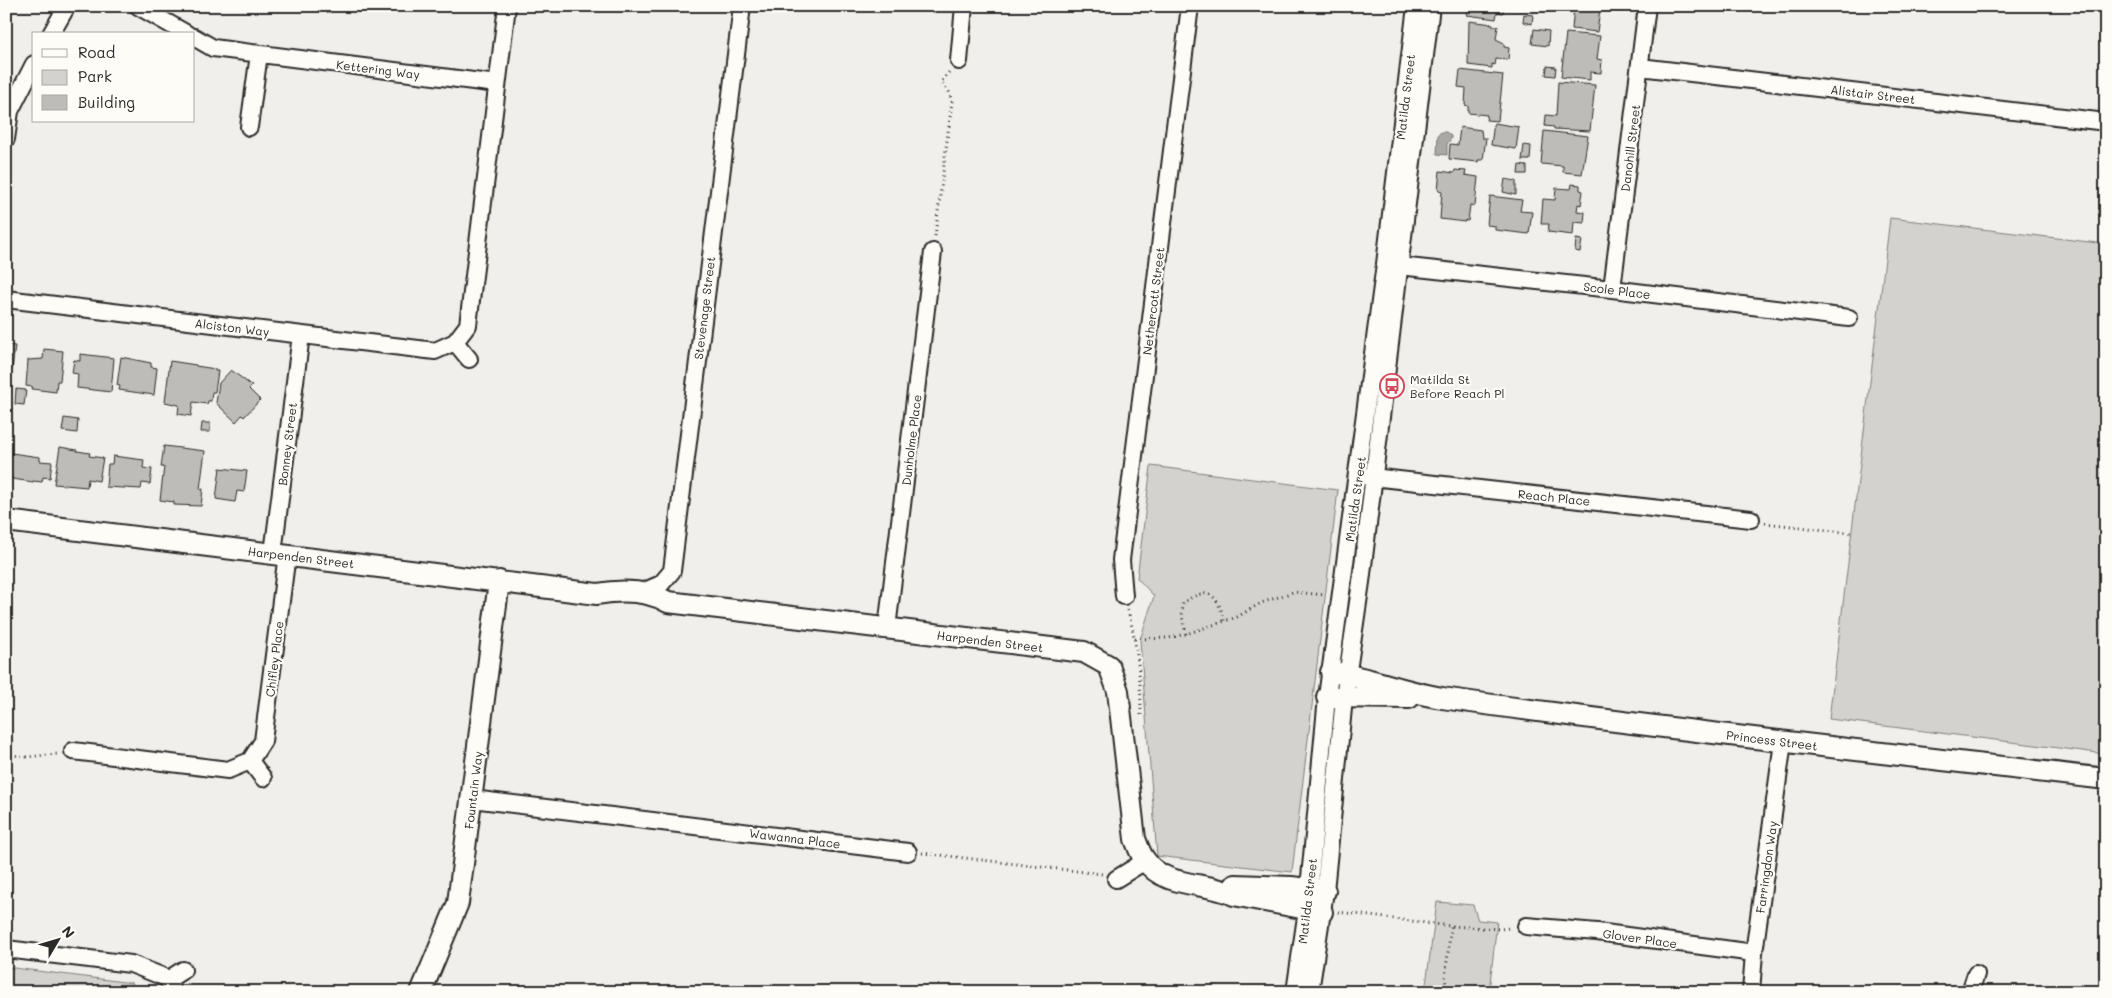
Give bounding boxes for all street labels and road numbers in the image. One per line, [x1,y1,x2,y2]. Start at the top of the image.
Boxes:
street label: Matilda Street [1392,53,1418,141]
street label: Kettering Way [335,56,421,82]
street label: Alistair Street [1830,81,1916,107]
street label: Danohill Street [1617,103,1643,193]
street label: Nethercott Street [1138,246,1168,356]
street label: Stevenage Street [690,256,718,360]
street label: Scole Place [1583,278,1651,302]
street label: Alciston Way [194,314,270,340]
street label: Dunholme Place [897,394,925,486]
street label: Bonney Street [274,402,300,486]
street label: Matilda Street [1341,455,1369,543]
street label: Reach Place [1517,485,1591,509]
street label: Harpenden Street [247,543,355,571]
street label: Chifley Place [261,620,287,698]
street label: Harpenden Street [936,627,1044,655]
street label: Princess Street [1725,726,1819,754]
street label: Fountain Way [460,750,486,830]
street label: Farringdon Way [1752,820,1780,914]
street label: Wawanna Place [749,824,841,852]
street label: Matilda Street [1294,857,1320,945]
street label: Glover Place [1602,925,1678,951]

